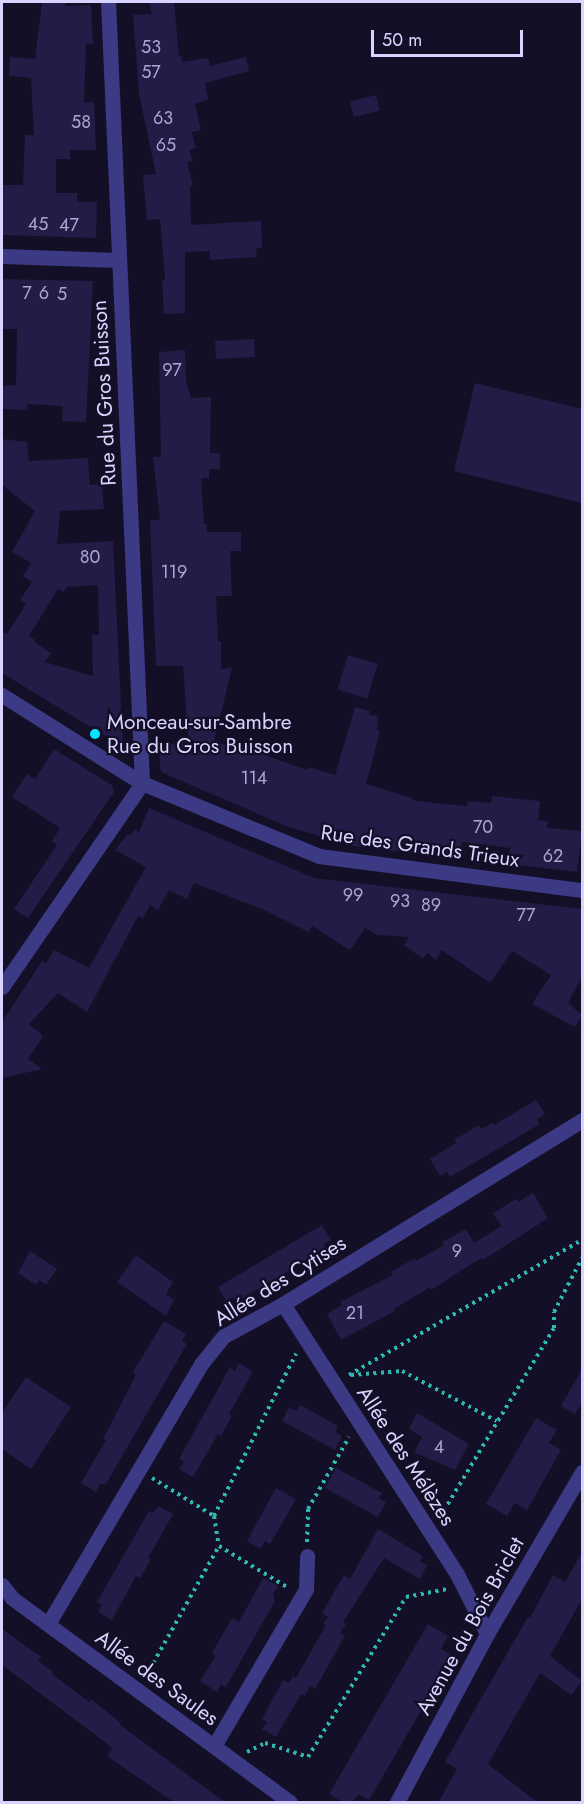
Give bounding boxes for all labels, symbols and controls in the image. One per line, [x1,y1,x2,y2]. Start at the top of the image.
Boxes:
scale bar [374,18,526,56]
text: 50 m [382,27,422,53]
house number: 53 [141,36,161,58]
house number: 57 [141,61,161,83]
house number: 63 [153,107,173,129]
house number: 58 [71,111,91,133]
house number: 65 [156,134,176,156]
house number: 45 [28,213,48,235]
house number: 47 [59,214,79,236]
house number: 7 [22,282,32,304]
house number: 6 [39,282,49,304]
house number: 5 [57,283,67,305]
street label: Rue du Gros Buisson [87,299,121,487]
house number: 97 [162,359,182,381]
house number: 80 [80,546,100,568]
house number: 119 [161,561,187,583]
place label: Monceau-sur-Sambre Rue du Gros Buisson [107,709,293,759]
marker: Monceau-sur-Sambre Rue du Gros Buisson [88,727,102,741]
house number: 114 [241,767,267,789]
house number: 70 [473,816,493,838]
street label: Rue des Grands Trieux [319,820,521,872]
house number: 62 [543,845,563,867]
house number: 99 [343,884,363,906]
house number: 93 [390,890,410,912]
house number: 89 [421,894,441,916]
house number: 77 [517,904,535,926]
street label: Allée des Cytises [209,1230,351,1332]
house number: 9 [452,1240,462,1262]
house number: 21 [346,1302,364,1324]
street label: Allée des Mélèzes [352,1382,460,1530]
house number: 4 [434,1436,444,1458]
street label: Avenue du Bois Briclet [411,1533,529,1719]
street label: Allée des Saules [91,1625,223,1731]

